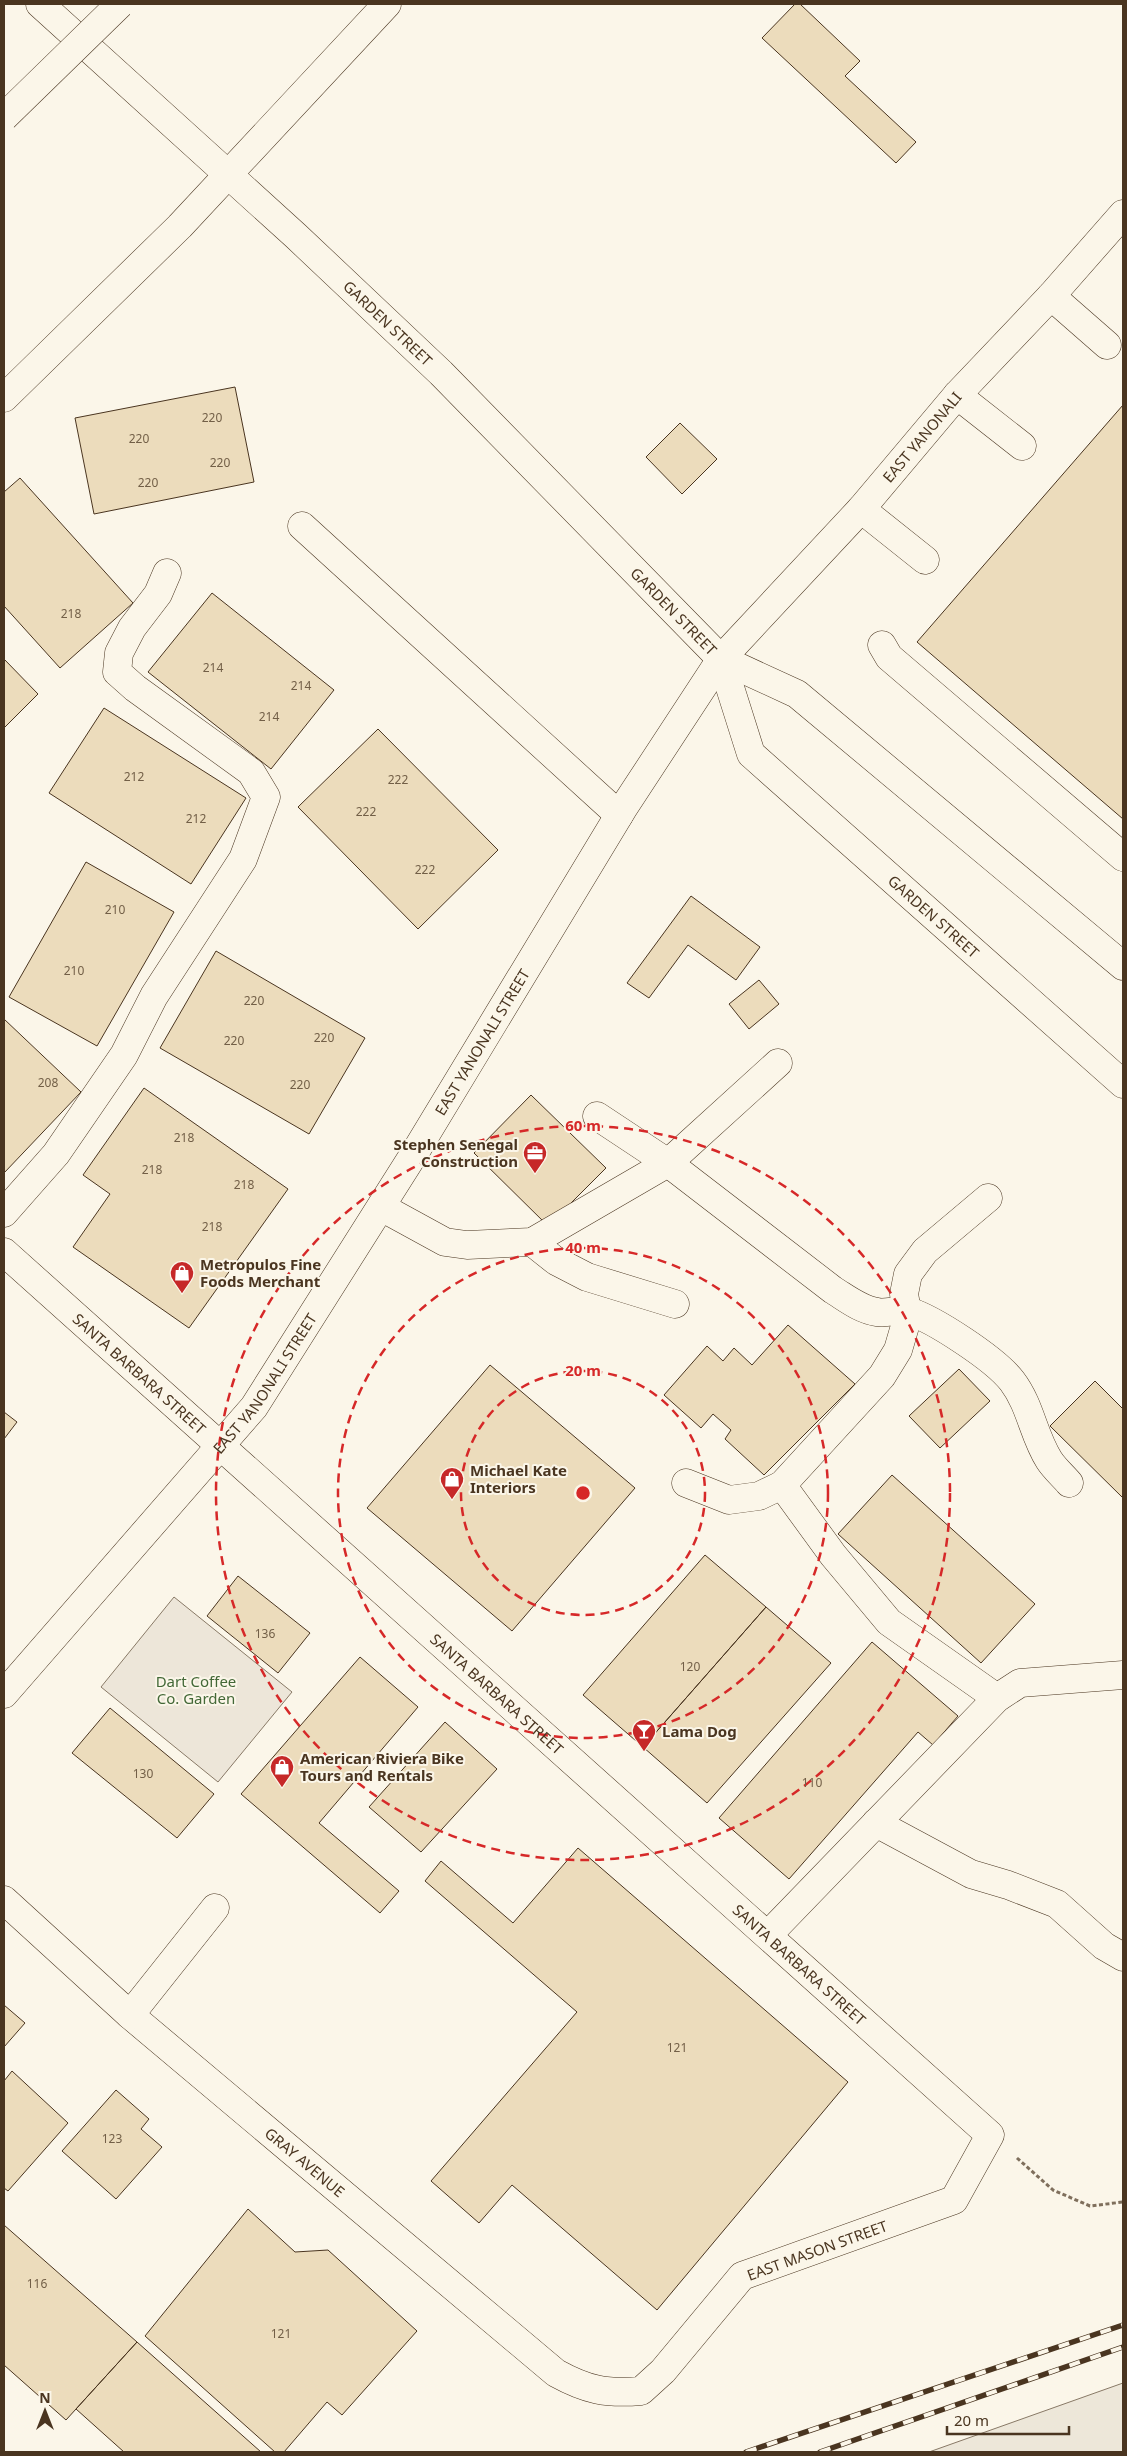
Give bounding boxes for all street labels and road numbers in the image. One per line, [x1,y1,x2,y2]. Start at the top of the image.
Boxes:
street label: GARDEN STREET [339,276,437,370]
street label: EAST YANONALI [878,387,966,486]
street label: GARDEN STREET [626,563,722,660]
street label: GARDEN STREET [884,870,984,962]
street label: EAST YANONALI STREET [430,964,534,1119]
street label: SANTA BARBARA STREET [69,1309,211,1439]
street label: EAST YANONALI STREET [208,1309,321,1458]
street label: SANTA BARBARA STREET [426,1629,568,1759]
street label: SANTA BARBARA STREET [729,1900,871,2030]
street label: GRAY AVENUE [261,2123,349,2201]
street label: EAST MASON STREET [744,2215,890,2285]

